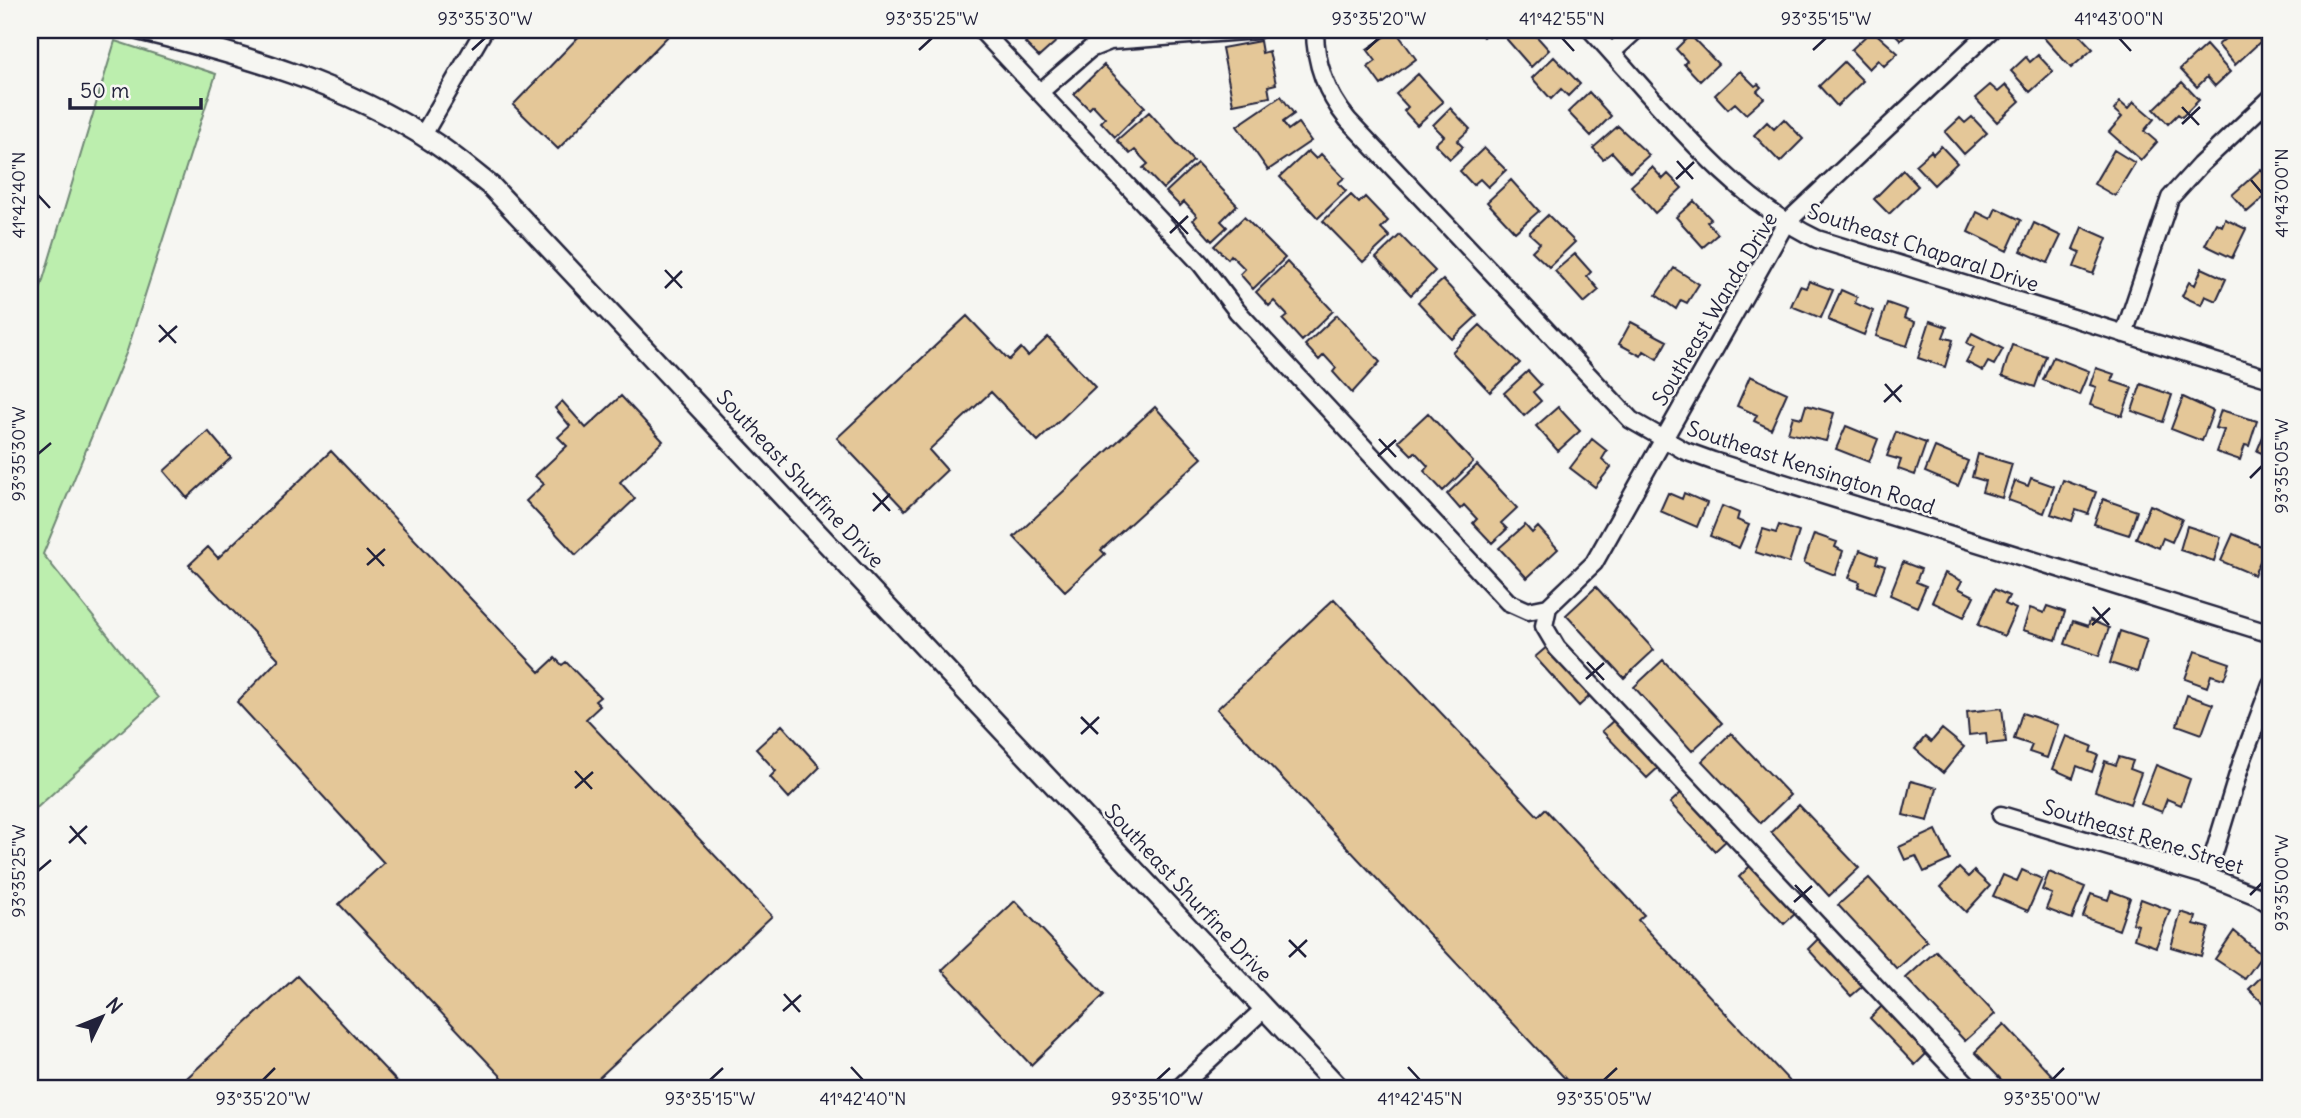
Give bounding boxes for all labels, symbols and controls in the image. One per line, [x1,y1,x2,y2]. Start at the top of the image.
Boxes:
text: 93°35'30"W [437,7,533,30]
text: 93°35'25"W [885,7,979,30]
text: 93°35'20"W [1332,7,1426,30]
text: 41°42'55"N [1519,7,1605,30]
text: 93°35'15"W [1781,7,1871,30]
text: 41°43'00"N [2074,7,2164,30]
scale bar [70,66,201,110]
text: 50 m [80,77,129,104]
text: 41°43'00"N [2270,148,2293,238]
text: 41°42'40"N [7,151,30,239]
street label: Southeast Chaparal Drive [1804,197,2042,298]
street label: Southeast Wanda Drive [1646,207,1783,411]
street label: Southeast Shurfine Drive [711,384,890,573]
text: 93°35'30"W [7,406,30,502]
street label: Southeast Kensington Road [1684,415,1939,520]
text: 93°35'05"W [2270,418,2293,514]
street label: Southeast Rene Street [2039,793,2247,880]
street label: Southeast Shurfine Drive [1099,798,1278,987]
text: 93°35'25"W [7,824,30,918]
text: 93°35'00"W [2270,835,2293,931]
north arrow [66,982,136,1052]
text: N [101,992,128,1018]
text: 93°35'20"W [216,1087,310,1110]
text: 93°35'15"W [665,1087,755,1110]
text: 41°42'40"N [819,1087,907,1110]
text: 93°35'10"W [1111,1087,1203,1110]
text: 41°42'45"N [1377,1087,1463,1110]
text: 93°35'05"W [1556,1087,1652,1110]
text: 93°35'00"W [2004,1087,2100,1110]

